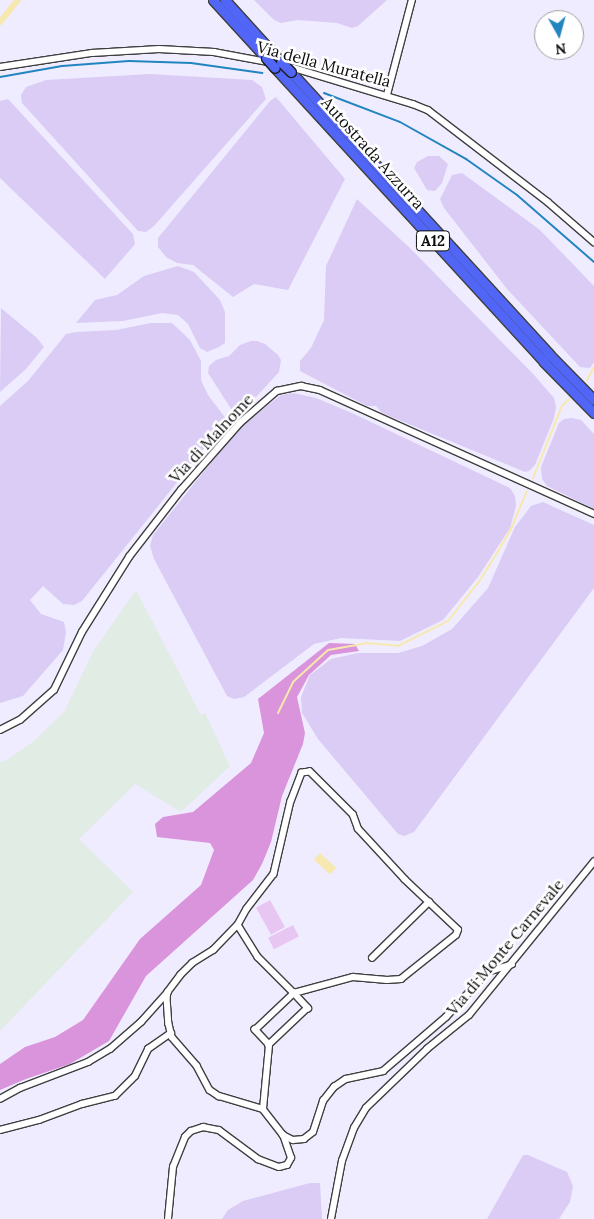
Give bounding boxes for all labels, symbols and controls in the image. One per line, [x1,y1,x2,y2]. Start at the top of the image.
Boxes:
north arrow [534,10,584,60]
street label: Via della Muratella [255,37,393,91]
text: N [554,39,567,58]
street label: Autostrada Azzurra [318,93,428,213]
road number: A12 [416,228,450,254]
street label: Via di Malnome [165,389,257,487]
street label: Via di Monte Carnevale [442,875,568,1019]

